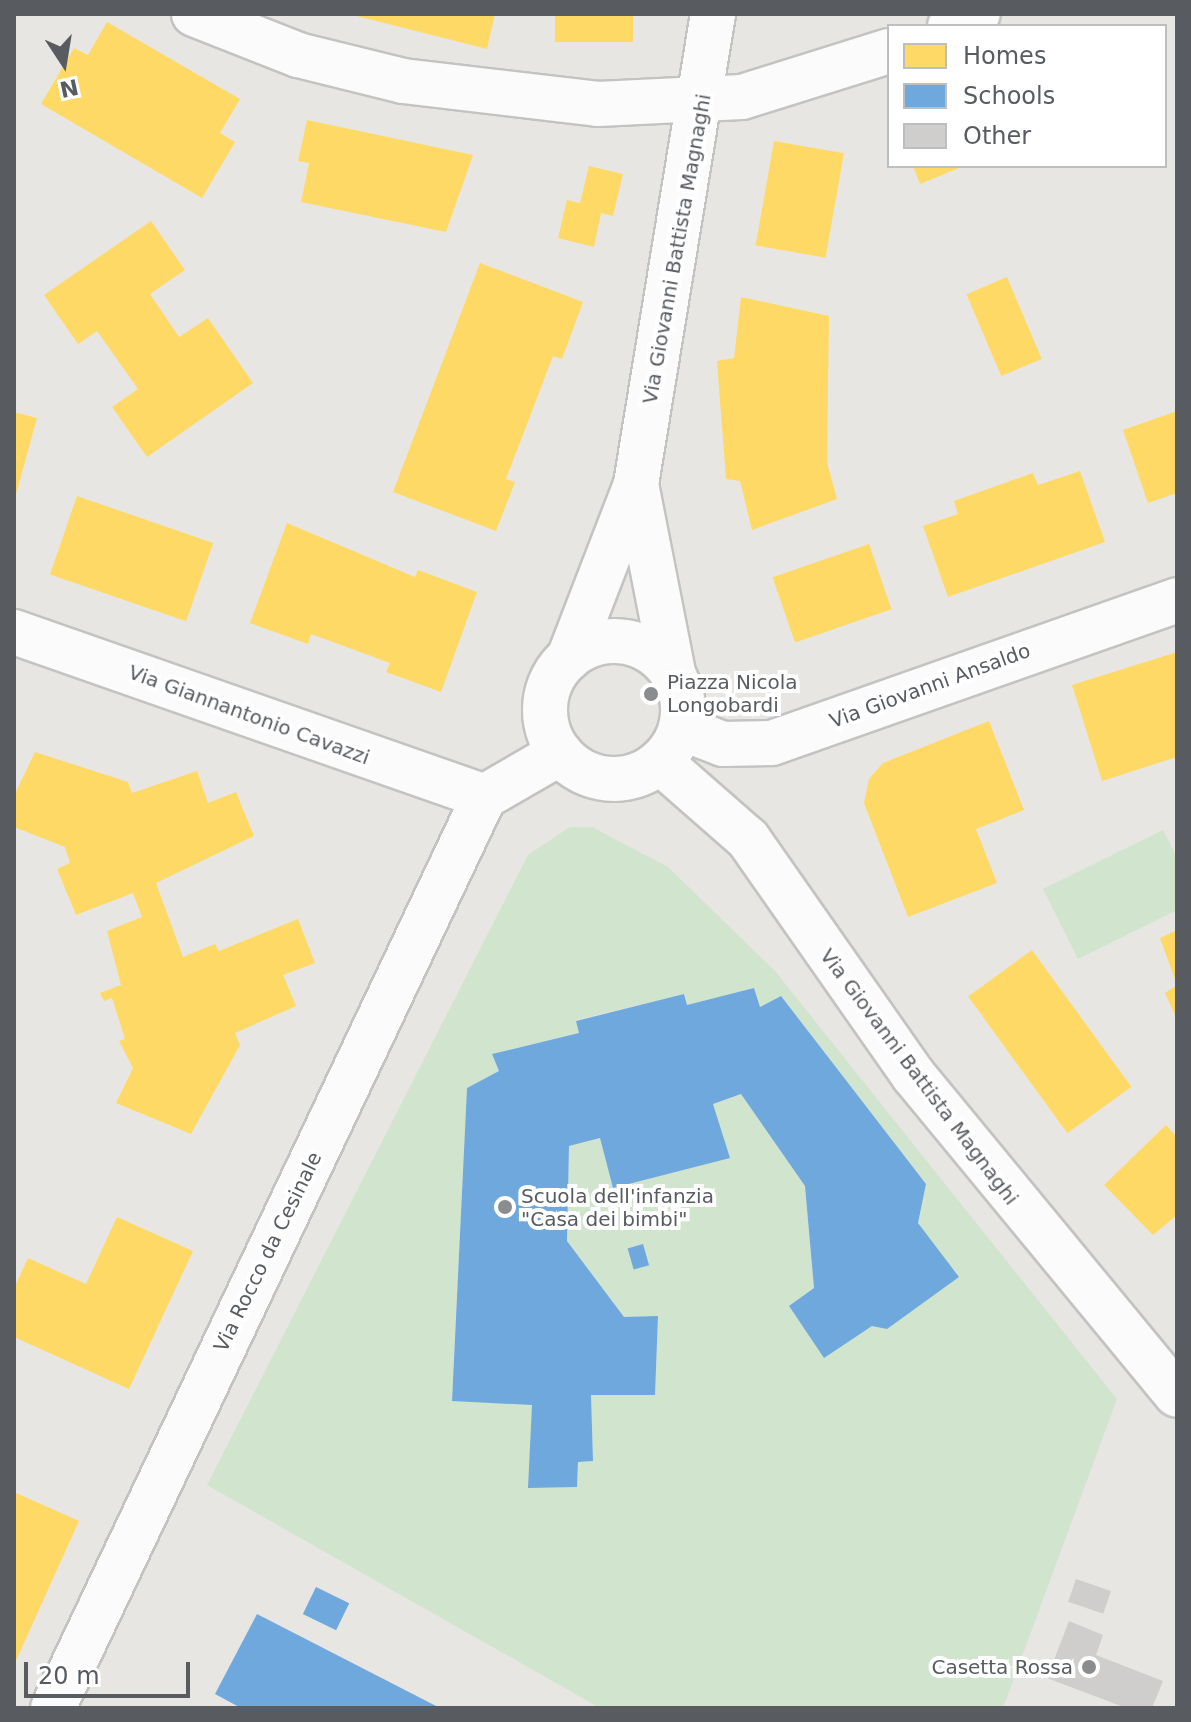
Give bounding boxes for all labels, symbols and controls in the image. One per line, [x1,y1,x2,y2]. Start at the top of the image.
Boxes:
north arrow [24,24,104,104]
legend [887,24,1167,168]
text: Homes [963,42,1046,70]
text: N [57,74,81,102]
text: Schools [963,82,1055,110]
street label: Via Giovanni Battista Magnaghi [638,92,716,406]
text: Other [963,122,1031,150]
street label: Via Giovanni Ansaldo [826,639,1034,733]
street label: Via Giannantonio Cavazzi [125,660,373,770]
place label: Piazza Nicola Longobardi [667,670,798,717]
marker: Piazza Nicola Longobardi [642,685,660,703]
street label: Via Giovanni Battista Magnaghi [815,944,1023,1210]
street label: Via Rocco da Cesinale [209,1148,327,1356]
place label: Scuola dell'infanzia "Casa dei bimbi" [521,1184,714,1231]
marker: Scuola dell'infanzia "Casa dei bimbi" [496,1198,514,1216]
scale bar [28,1646,194,1696]
place label: Casetta Rossa [931,1655,1073,1679]
marker: Casetta Rossa [1080,1658,1098,1676]
text: 20 m [38,1662,100,1690]

